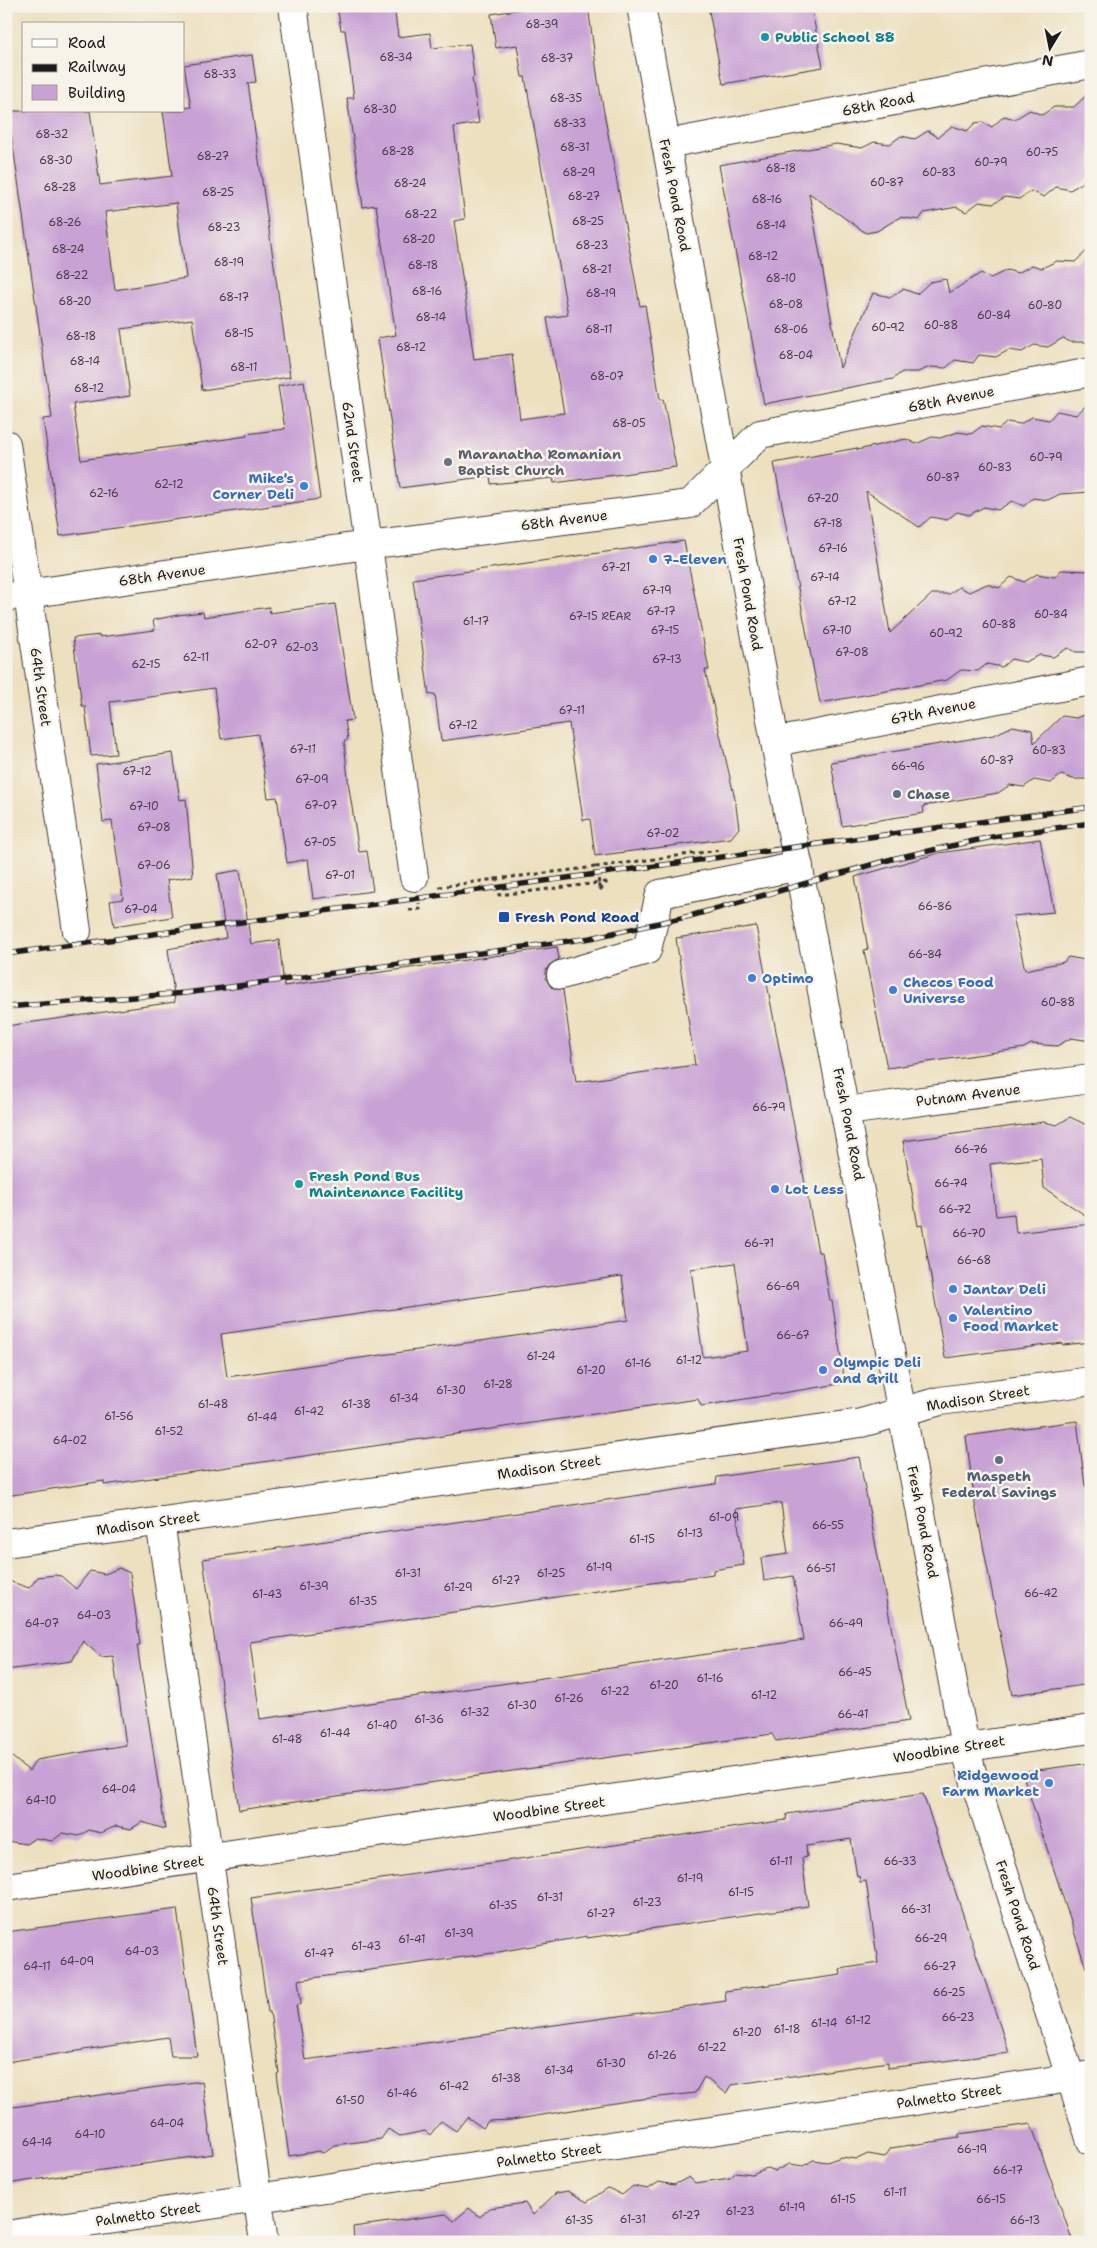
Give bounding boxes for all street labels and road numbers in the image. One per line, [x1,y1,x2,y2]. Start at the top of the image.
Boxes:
street label: 68th Road [840,88,916,120]
street label: Fresh Pond Road [655,137,695,253]
street label: 68th Avenue [906,382,996,416]
street label: 62nd Street [338,400,368,484]
street label: 68th Avenue [519,506,609,534]
street label: Fresh Pond Road [729,536,767,652]
street label: 68th Avenue [117,560,207,590]
street label: 64th Street [27,646,55,728]
street label: 67th Avenue [889,694,977,728]
street label: Fresh Pond Road [829,1066,869,1182]
street label: Putnam Avenue [915,1080,1021,1110]
street label: Madison Street [925,1381,1031,1415]
street label: Madison Street [496,1451,602,1483]
street label: Fresh Pond Road [903,1464,943,1580]
street label: Madison Street [95,1507,201,1539]
street label: Woodbine Street [892,1731,1006,1767]
street label: Woodbine Street [492,1792,606,1826]
street label: Woodbine Street [91,1851,205,1885]
street label: Fresh Pond Road [992,1858,1044,1972]
street label: 64th Street [204,1885,232,1967]
street label: Palmetto Street [895,2080,1003,2112]
street label: Palmetto Street [495,2139,603,2171]
street label: Palmetto Street [94,2198,202,2230]

